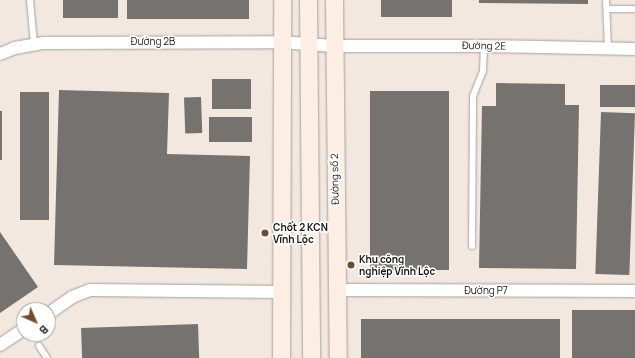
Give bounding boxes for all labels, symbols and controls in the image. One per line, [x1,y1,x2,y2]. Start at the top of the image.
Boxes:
street label: Đường 2B [131,36,175,48]
street label: Đường 2E [462,40,506,52]
street label: Đường số 2 [329,153,341,205]
place label: Chốt 2 KCN Vĩnh Lộc [273,221,328,244]
marker: Chốt 2 KCN Vĩnh Lộc [260,228,270,238]
place label: Khu công nghiệp Vĩnh Lộc [359,253,435,276]
marker: Khu công nghiệp Vĩnh Lộc [346,260,356,270]
street label: Đường P7 [464,285,508,297]
north arrow [16,302,56,342]
text: B [36,322,52,338]

